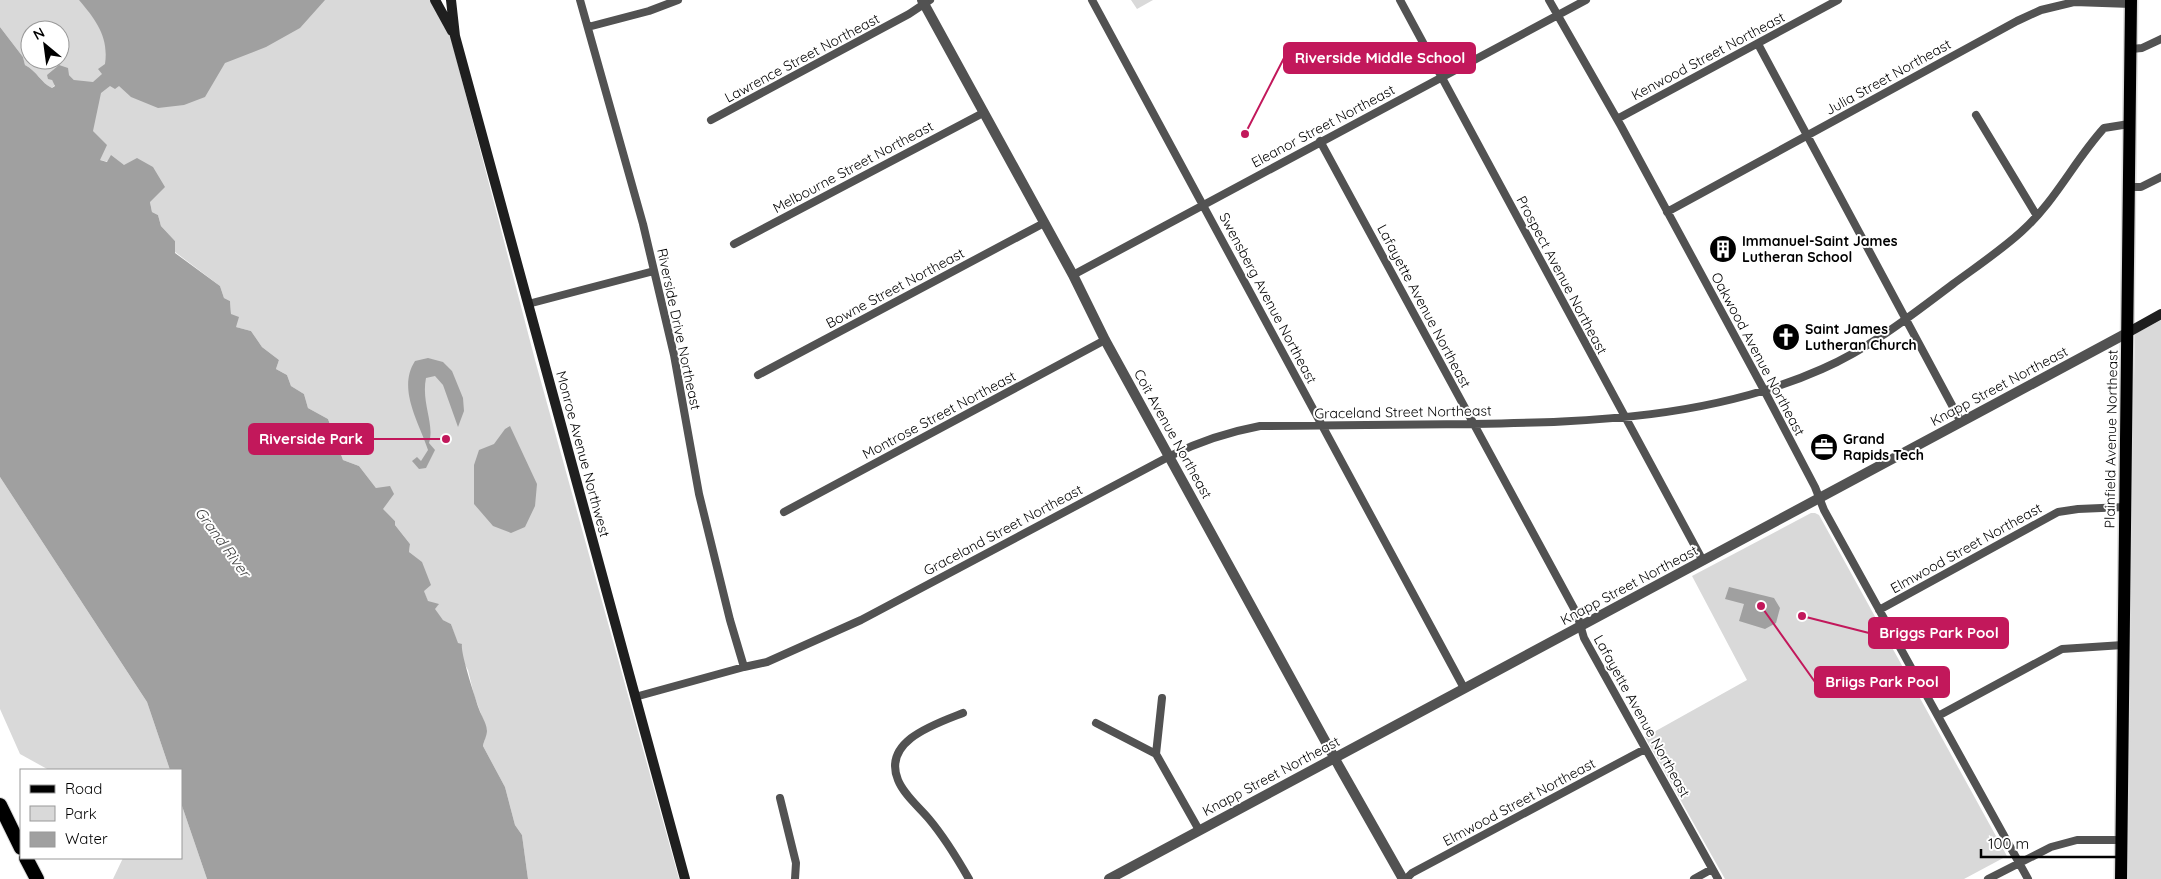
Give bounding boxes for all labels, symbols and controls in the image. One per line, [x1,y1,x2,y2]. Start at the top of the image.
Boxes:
street label: Kenwood Street Northeast [1628,8,1788,104]
street label: Lawrence Street Northeast [721,9,883,107]
north arrow [20,20,70,70]
text: N [30,23,48,44]
street label: Julia Street Northeast [1822,35,1954,119]
callout: Riverside Middle School [1284,43,1475,73]
text: Riverside Middle School [1295,48,1465,67]
street label: Eleanor Street Northeast [1248,80,1398,171]
street label: Melbourne Street Northeast [770,117,937,217]
street label: Prospect Avenue Northeast [1513,193,1612,358]
street label: Swensberg Avenue Northeast [1215,209,1321,387]
street label: Lafayette Avenue Northeast [1373,221,1475,391]
place label: Immanuel-Saint James Lutheran School [1742,232,1898,266]
building icon: Immanuel-Saint James Lutheran School [1708,234,1738,264]
street label: Bowne Street Northeast [823,244,968,332]
street label: Riverside Drive Northeast [653,247,705,412]
street label: Oakwood Avenue Northeast [1707,269,1809,439]
place label: Saint James Lutheran Church [1805,320,1917,354]
church icon: Saint James Lutheran Church [1771,322,1801,352]
street label: Knapp Street Northeast [1927,342,2071,430]
street label: Plainfield Avenue Northeast [2100,349,2122,528]
street label: Coit Avenue Northeast [1130,366,1216,502]
street label: Montrose Street Northeast [859,367,1019,463]
street label: Monroe Avenue Northwest [552,369,614,539]
street label: Graceland Street Northeast [1314,401,1492,423]
callout: Riverside Park [249,424,373,454]
text: Riverside Park [259,429,363,448]
place label: Grand Rapids Tech [1843,430,1924,464]
office icon: Grand Rapids Tech [1809,432,1839,462]
street label: Graceland Street Northeast [921,480,1086,580]
street label: Elmwood Street Northeast [1887,499,2045,597]
water label: Grand River [191,503,256,583]
street label: Knapp Street Northeast [1557,541,1701,629]
callout: Briggs Park Pool [1869,618,2008,648]
text: Briggs Park Pool [1879,623,1999,642]
street label: Lafayette Avenue Northeast [1590,632,1694,800]
callout: Briigs Park Pool [1815,667,1949,697]
text: Briigs Park Pool [1825,672,1939,691]
street label: Knapp Street Northeast [1199,732,1343,820]
street label: Elmwood Street Northeast [1440,754,1599,850]
legend [20,769,182,859]
text: Road [65,779,102,798]
text: Park [65,804,97,823]
scale bar [1981,826,2118,858]
text: Water [65,829,108,848]
text: 100 m [1988,834,2029,853]

